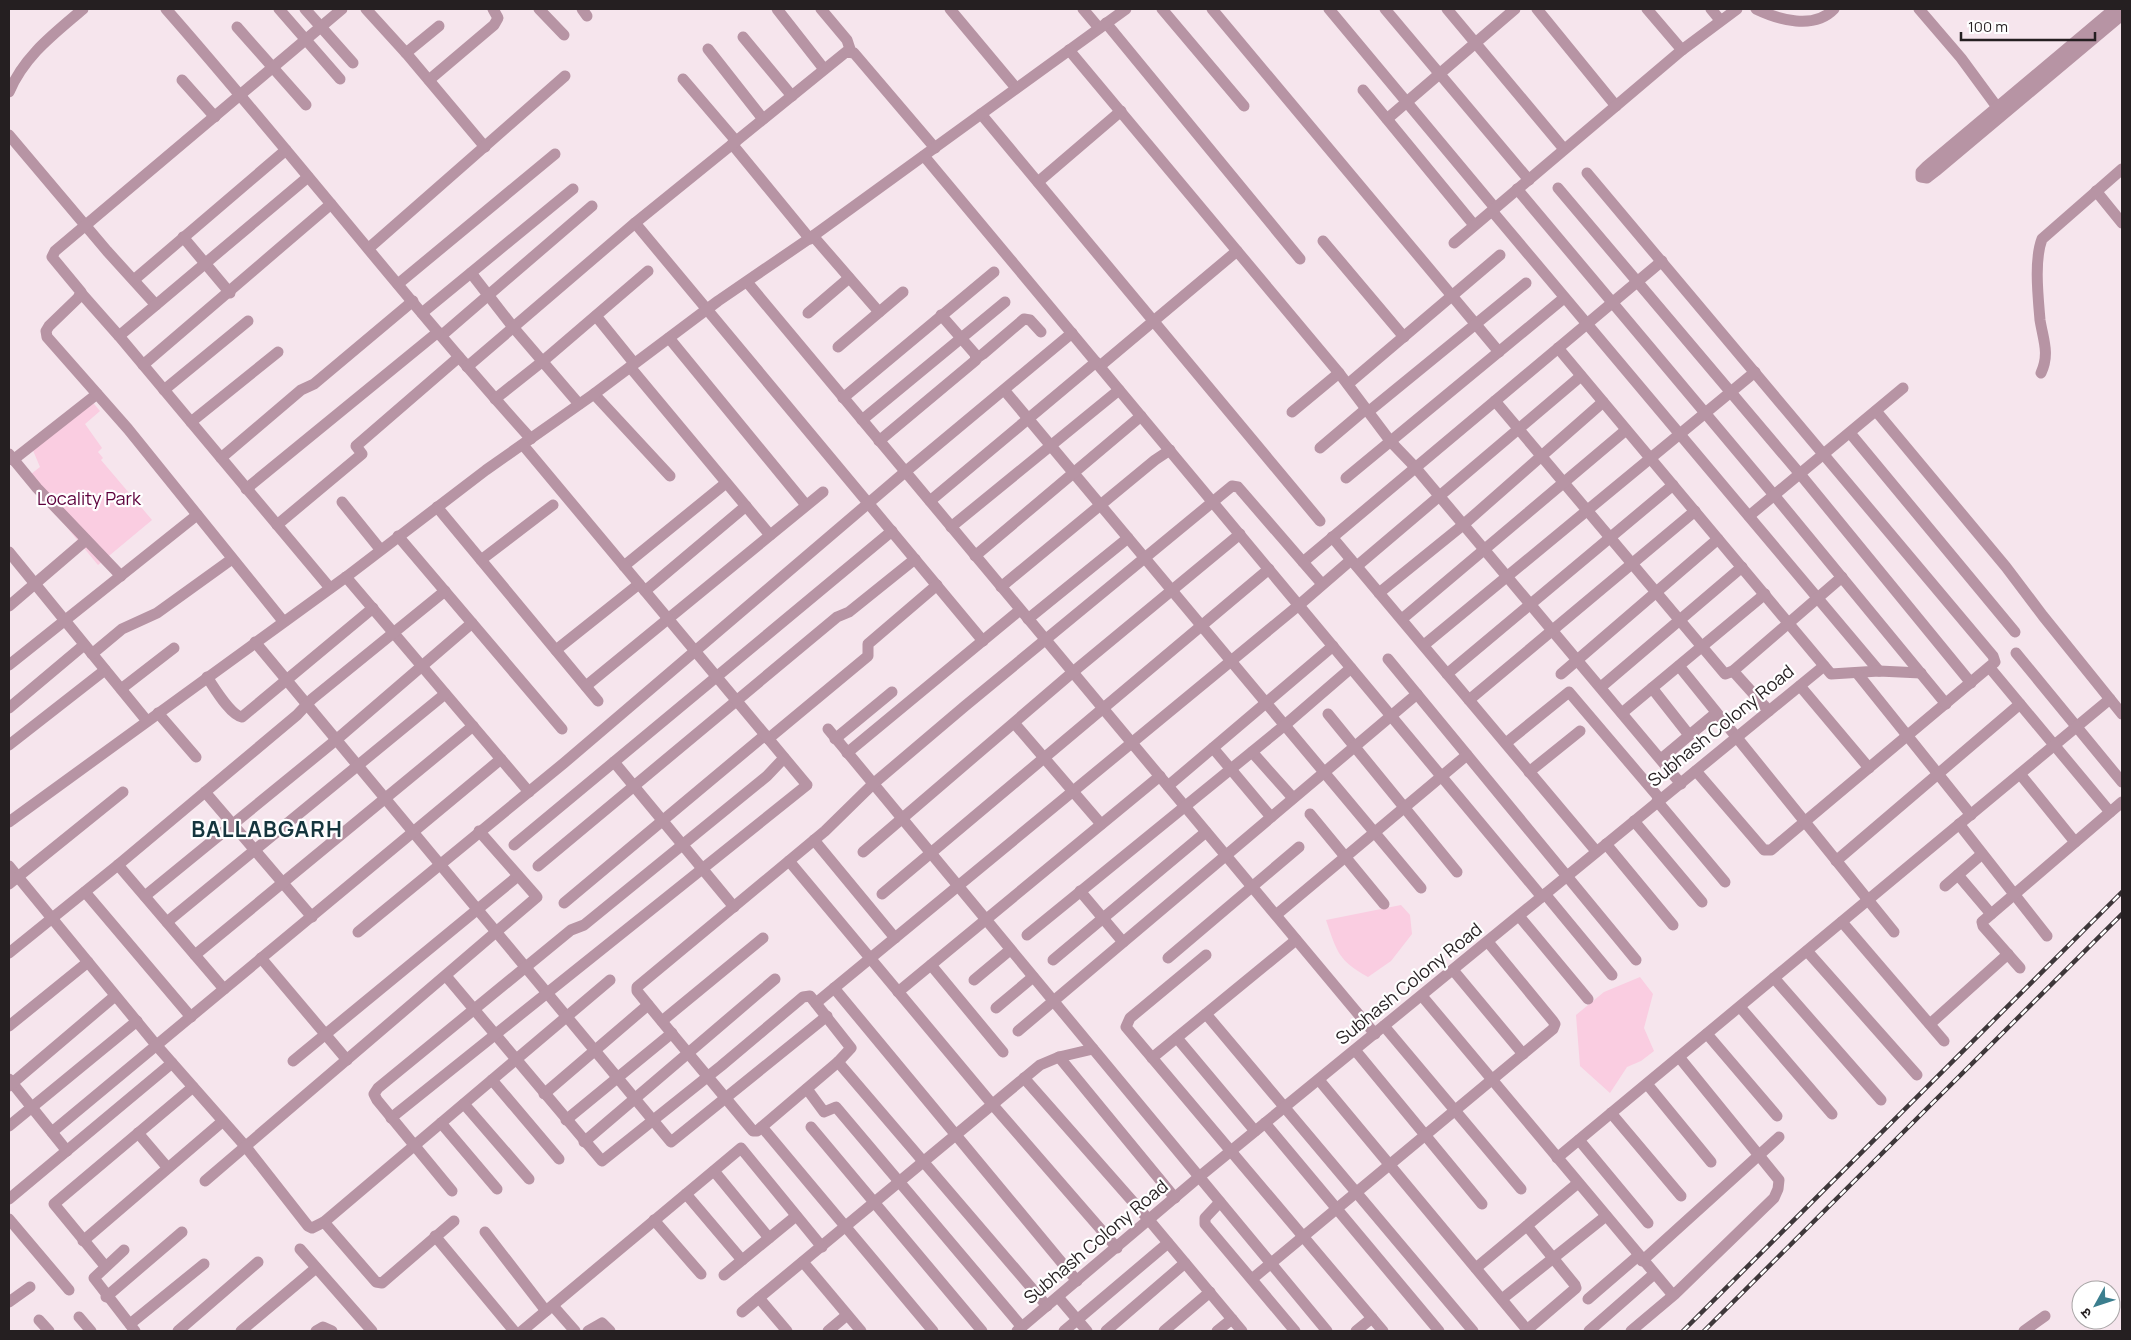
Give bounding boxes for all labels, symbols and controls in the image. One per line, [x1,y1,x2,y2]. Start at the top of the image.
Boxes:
scale bar [1961,10,2095,42]
text: 100 m [1968,16,2008,37]
park label: Locality Park [37,486,142,510]
street label: Subhash Colony Road [1642,659,1798,792]
district label: BALLABGARH [191,814,343,844]
street label: Subhash Colony Road [1330,917,1486,1050]
street label: Subhash Colony Road [1018,1174,1173,1309]
north arrow [2071,1280,2121,1330]
text: उ [2075,1304,2096,1323]

